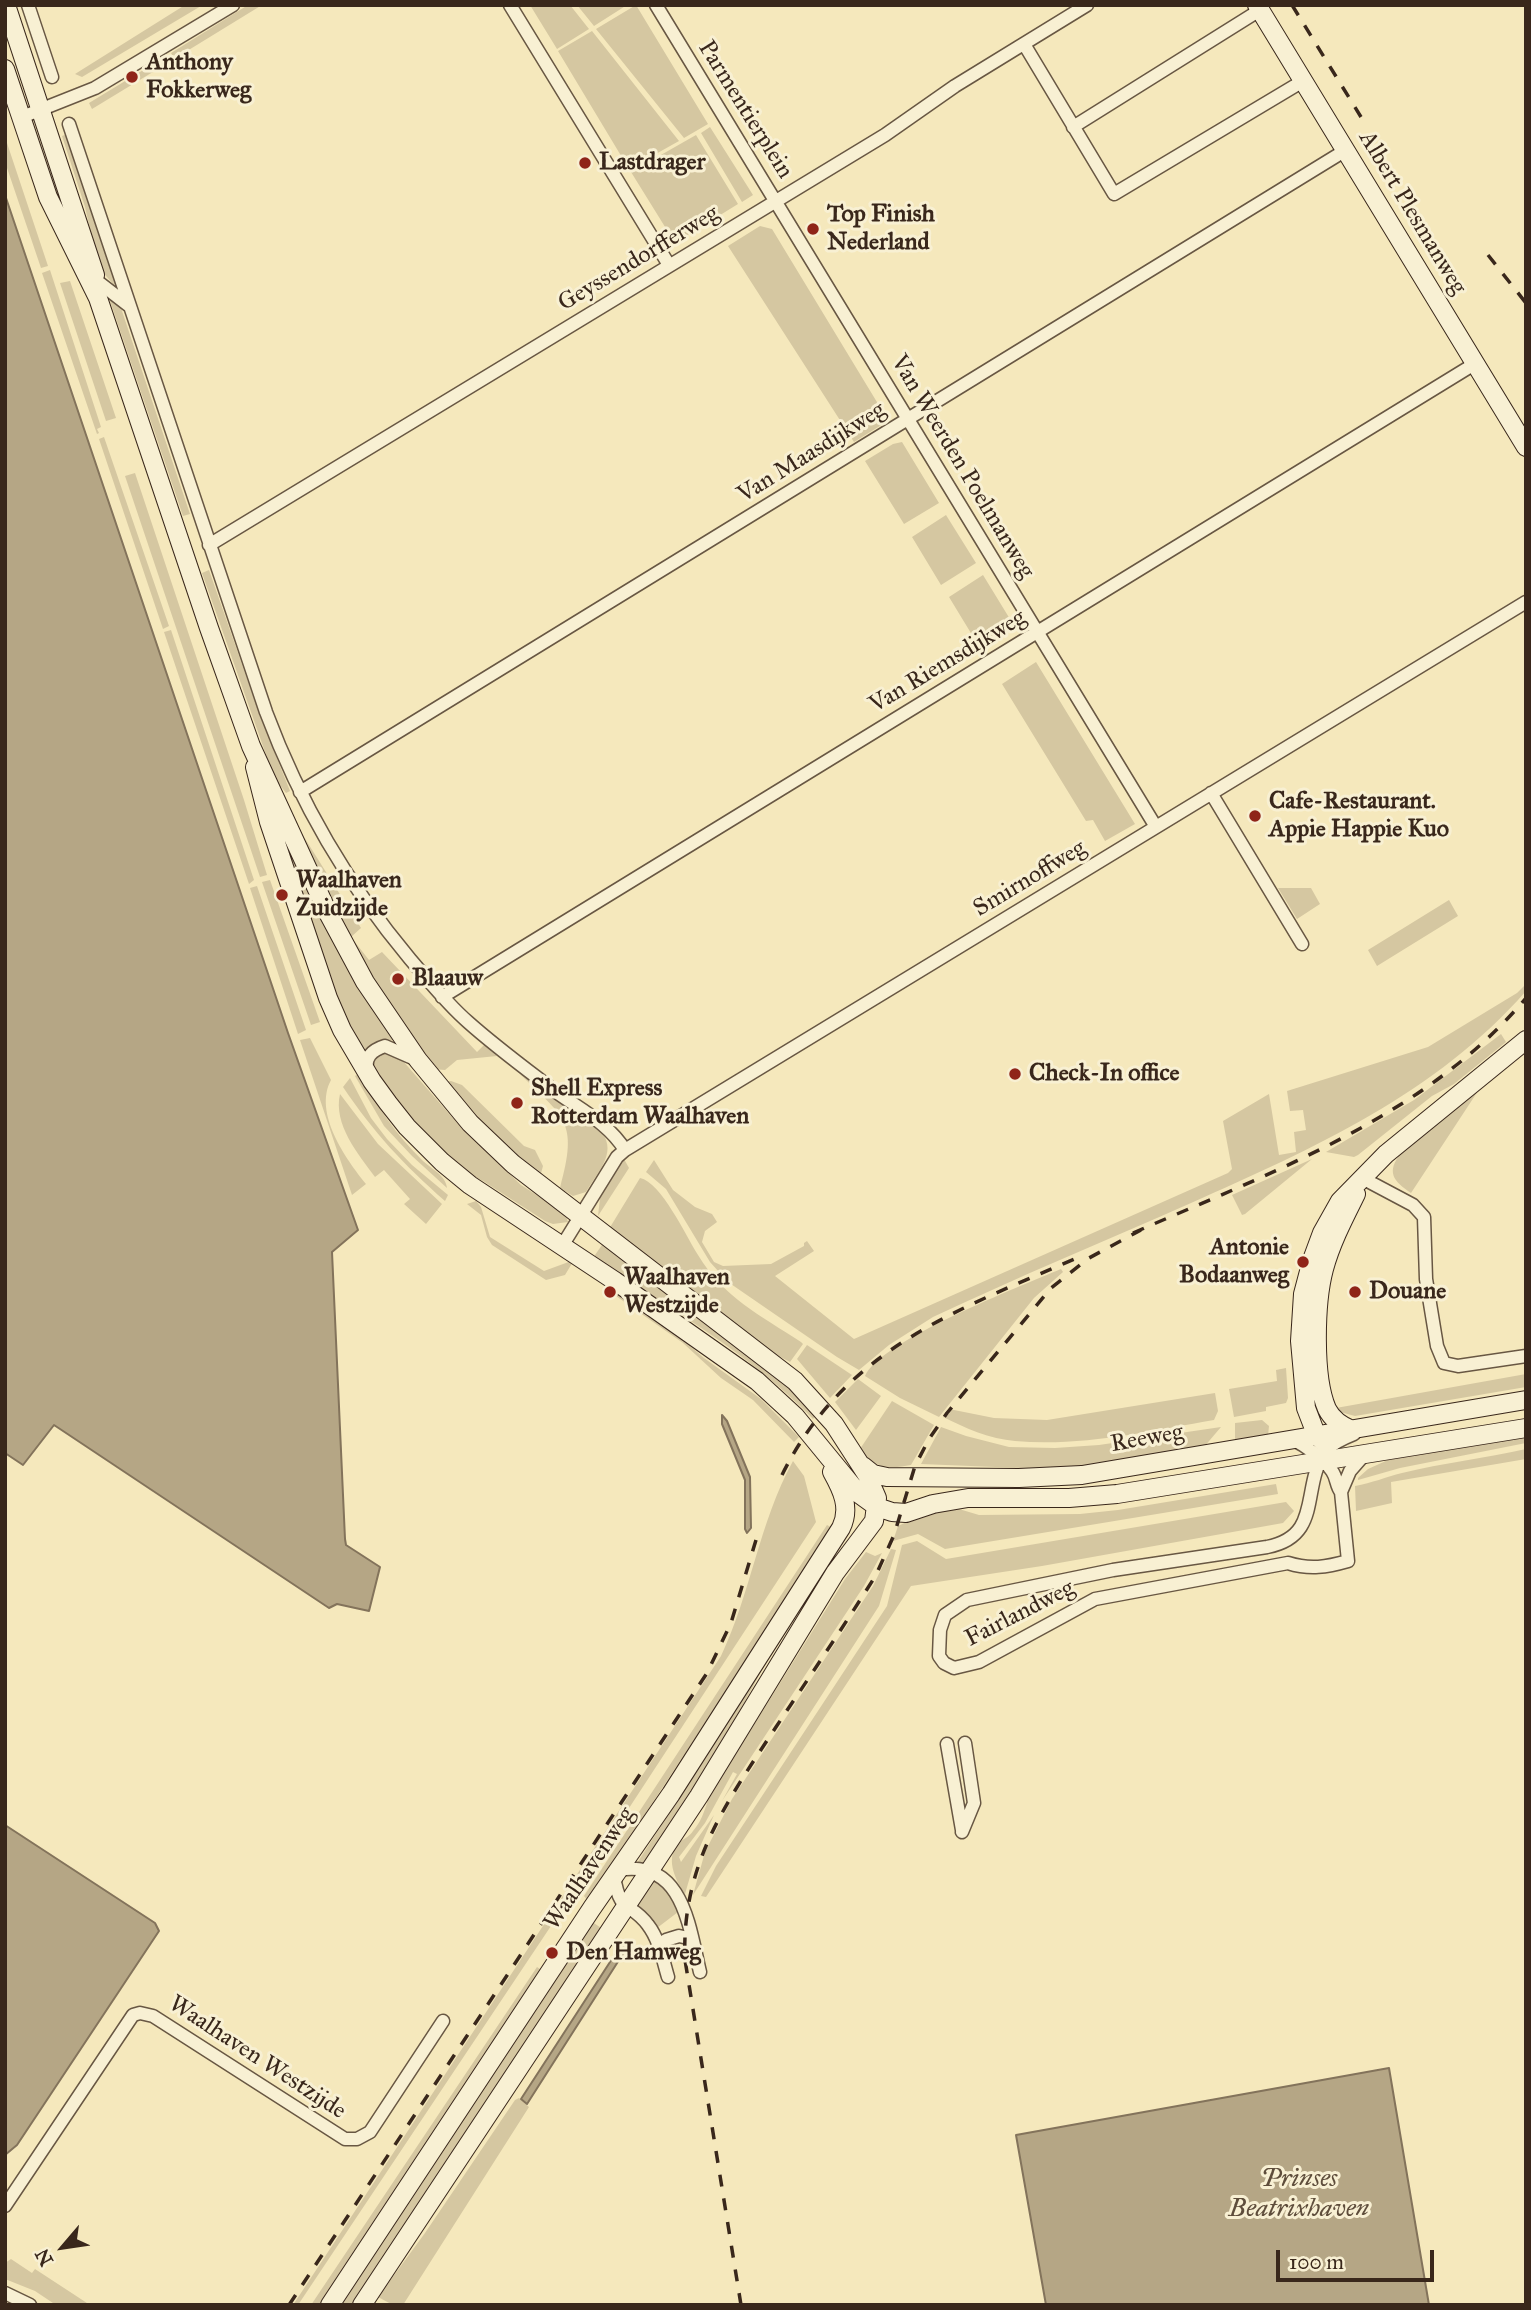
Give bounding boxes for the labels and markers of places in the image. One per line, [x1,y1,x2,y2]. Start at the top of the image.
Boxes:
place label: Anthony Fokkerweg [146,49,251,105]
marker: Anthony Fokkerweg [124,69,140,85]
place label: Lastdrager [599,149,705,177]
marker: Lastdrager [577,155,593,171]
place label: Top Finish Nederland [827,201,935,257]
marker: Top Finish Nederland [805,221,821,237]
place label: Cafe-Restaurant. Appie Happie Kuo [1269,788,1449,844]
marker: Cafe-Restaurant. Appie Happie Kuo [1247,808,1263,824]
place label: Waalhaven Zuidzijde [296,867,402,923]
marker: Waalhaven Zuidzijde [274,887,290,903]
place label: Blaauw [412,965,483,993]
marker: Blaauw [390,971,406,987]
place label: Check-In office [1029,1060,1180,1088]
marker: Check-In office [1007,1066,1023,1082]
place label: Shell Express Rotterdam Waalhaven [531,1075,749,1131]
marker: Shell Express Rotterdam Waalhaven [509,1095,525,1111]
place label: Antonie Bodaanweg [1179,1234,1289,1290]
marker: Antonie Bodaanweg [1295,1254,1311,1270]
place label: Waalhaven Westzijde [624,1264,730,1320]
place label: Douane [1369,1278,1446,1306]
marker: Waalhaven Westzijde [602,1284,618,1300]
marker: Douane [1347,1284,1363,1300]
place label: Den Hamweg [566,1939,701,1967]
marker: Den Hamweg [544,1945,560,1961]

